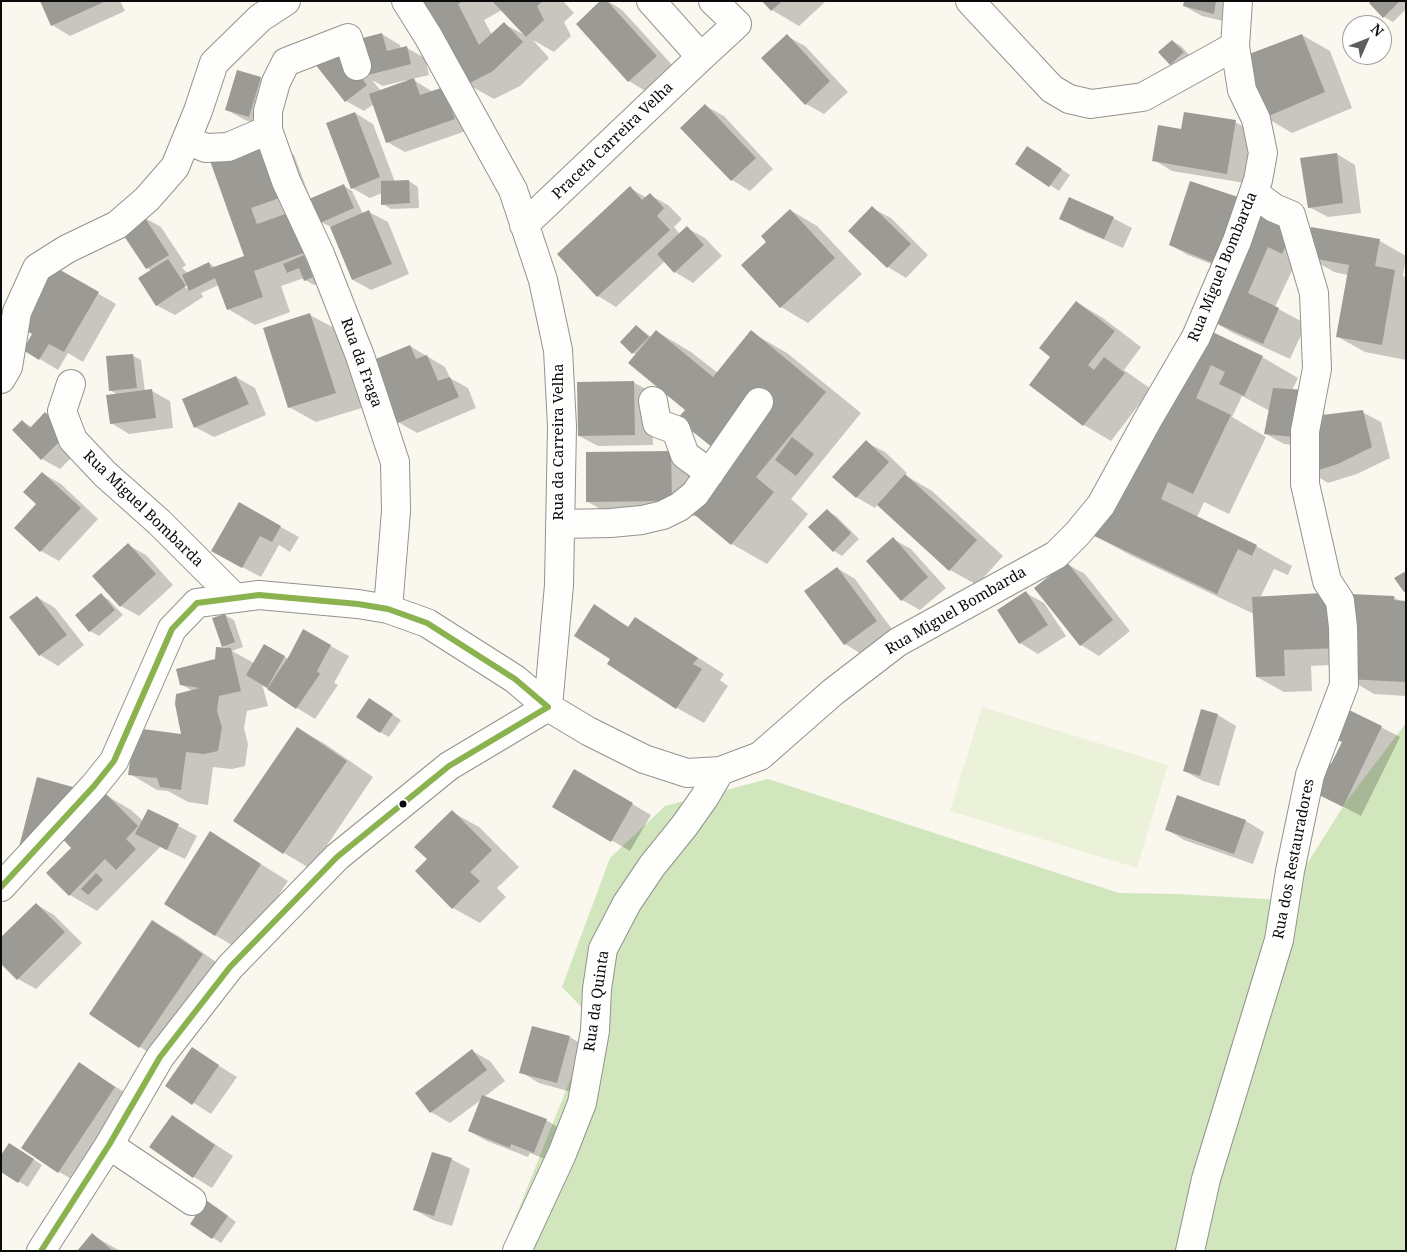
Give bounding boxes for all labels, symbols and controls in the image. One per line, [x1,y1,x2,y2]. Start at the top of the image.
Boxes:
north arrow [1342,15,1392,65]
text: N [1367,19,1388,40]
street label: Praceta Carreira Velha [549,79,677,203]
street label: Rua Miguel Bombarda [1185,190,1261,344]
street label: Rua da Fraga [336,316,386,410]
street label: Rua da Carreira Velha [550,364,568,520]
street label: Rua Miguel Bombarda [79,447,207,571]
street label: Rua Miguel Bombarda [882,563,1030,659]
street label: Rua dos Restauradores [1270,777,1318,941]
unlabelled marker [398,799,408,809]
street label: Rua da Quinta [581,949,613,1053]

